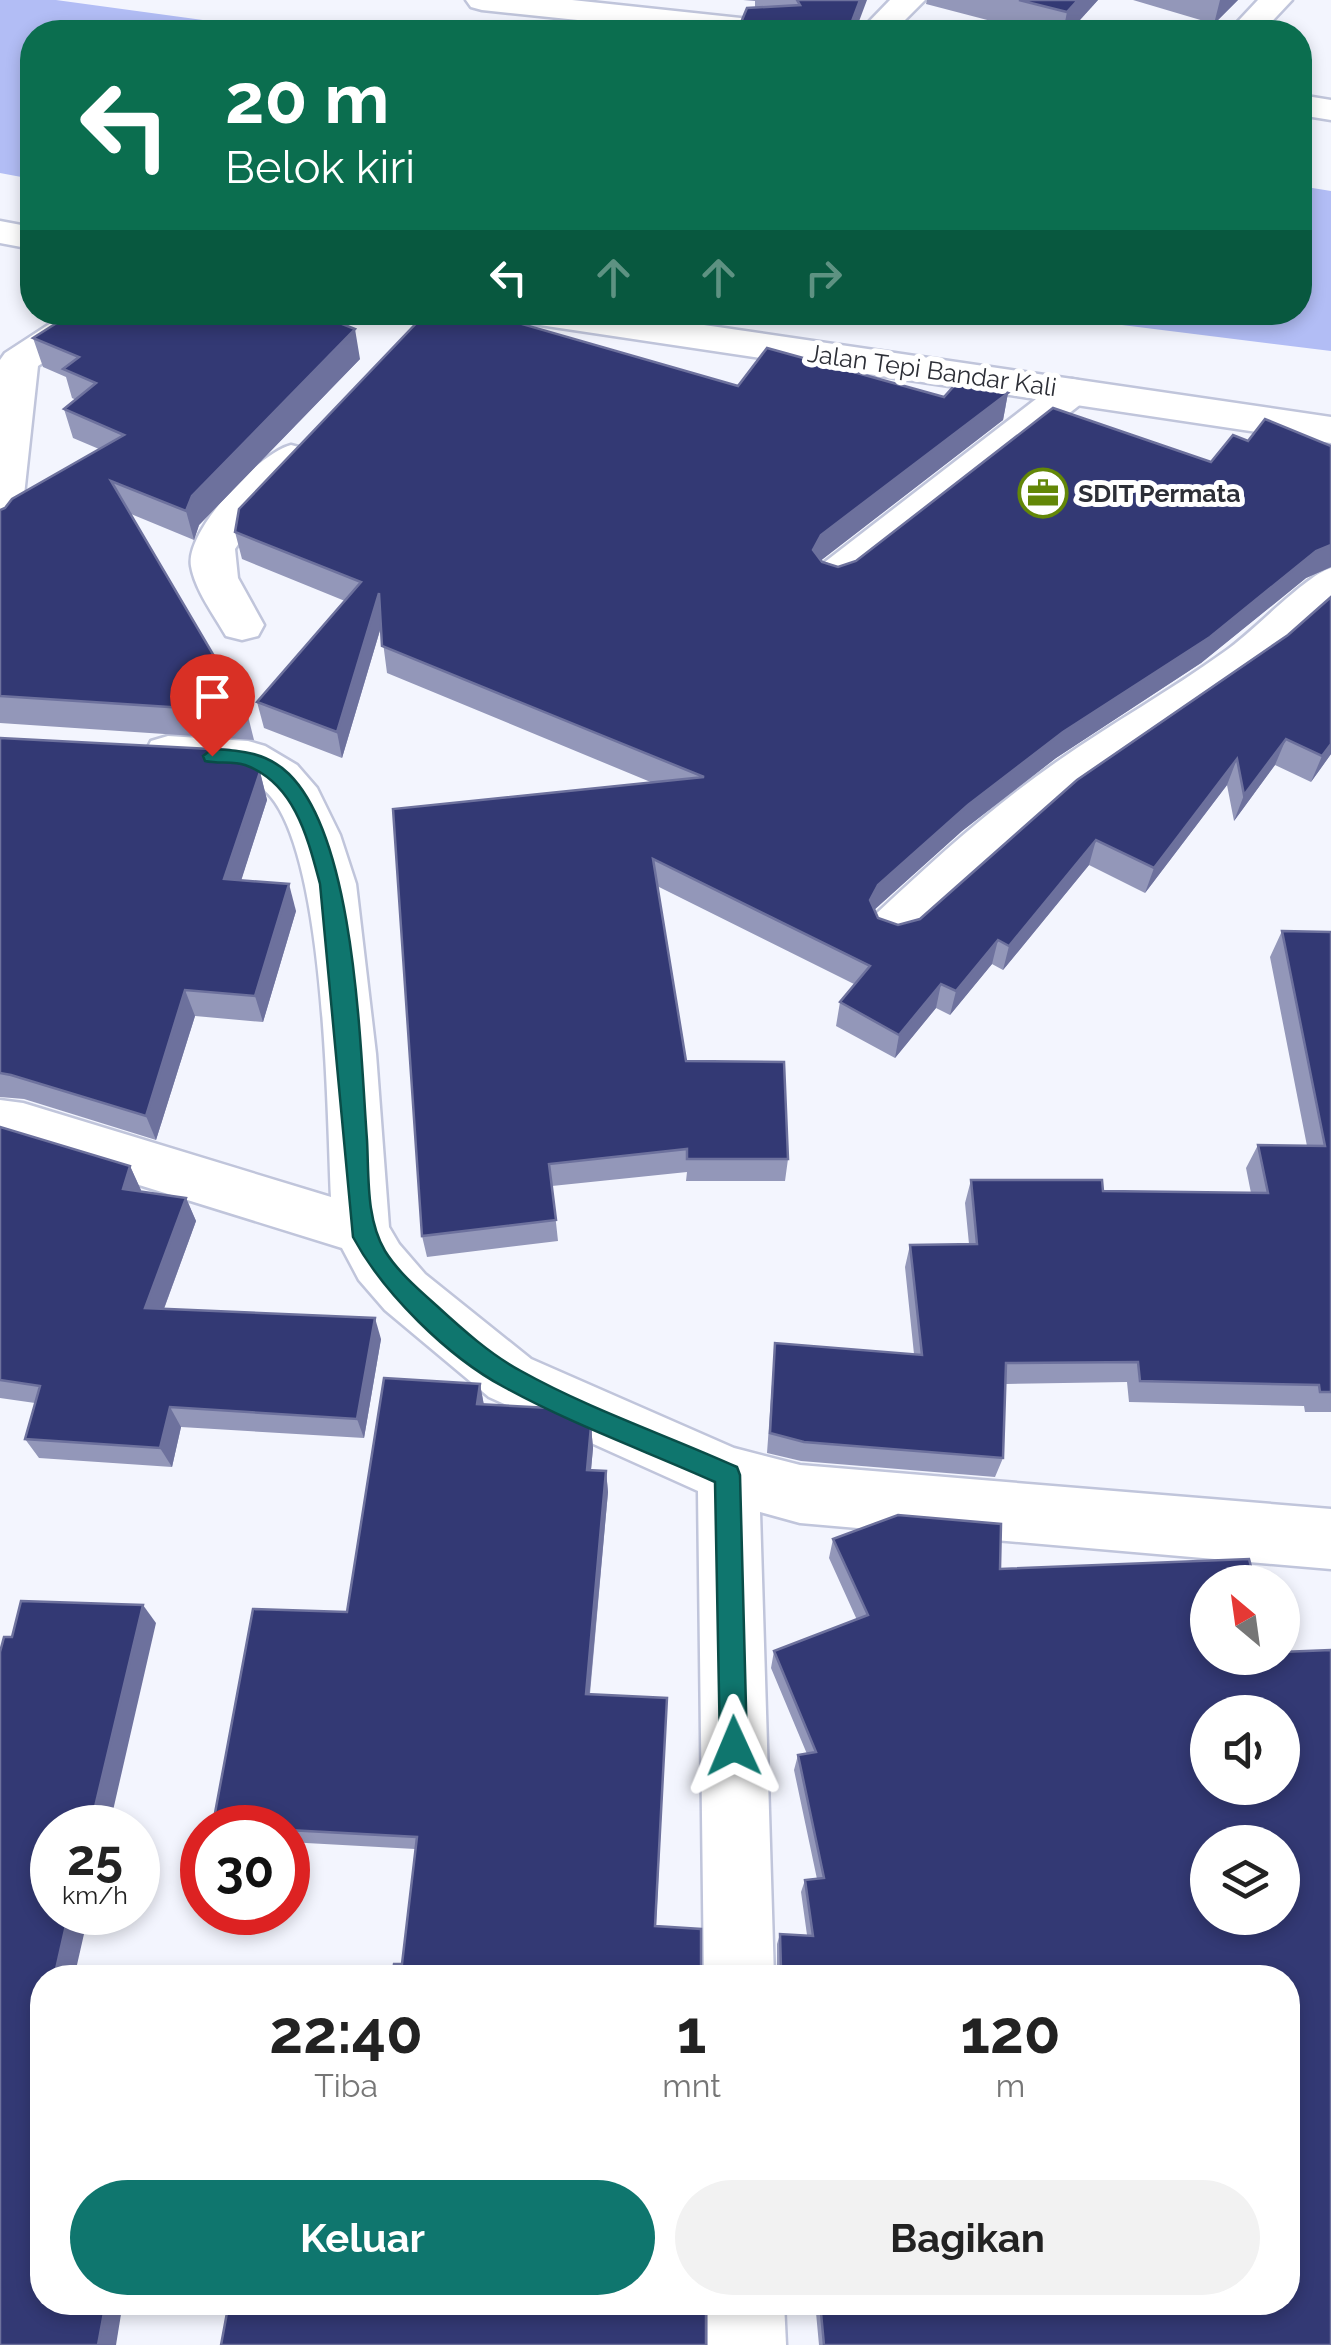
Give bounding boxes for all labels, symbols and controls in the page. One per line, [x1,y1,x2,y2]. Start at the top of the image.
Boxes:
text: 20 m [225,57,389,139]
icon: left [60,60,190,190]
text: Belok kiri [225,141,415,194]
icon: left [481,250,536,305]
icon: ahead [586,250,641,305]
icon: ahead [691,250,746,305]
icon: right [796,250,851,305]
street label: Jalan Tepi Bandar Kali [806,338,1058,402]
office icon: SDIT Permata [1017,467,1069,519]
place label: SDIT Permata [1078,478,1241,508]
pin [170,654,255,757]
icon: arrive [185,669,240,724]
north arrow [1190,1565,1300,1675]
map controls [1190,1565,1300,1935]
position arrow [682,1694,786,1798]
button: sound [1190,1695,1300,1805]
speed limit sign: 30 [180,1805,310,1935]
button: layers [1190,1825,1300,1935]
text: 25 [67,1828,123,1887]
text: km/h [62,1880,128,1910]
text: 22:40 [269,1997,423,2067]
text: 1 [677,1997,706,2067]
text: 120 [960,1997,1061,2067]
text: Tiba [314,2067,378,2104]
text: mnt [662,2067,721,2104]
text: m [996,2067,1025,2104]
button: Keluar [70,2180,655,2295]
button: Bagikan [675,2180,1260,2295]

